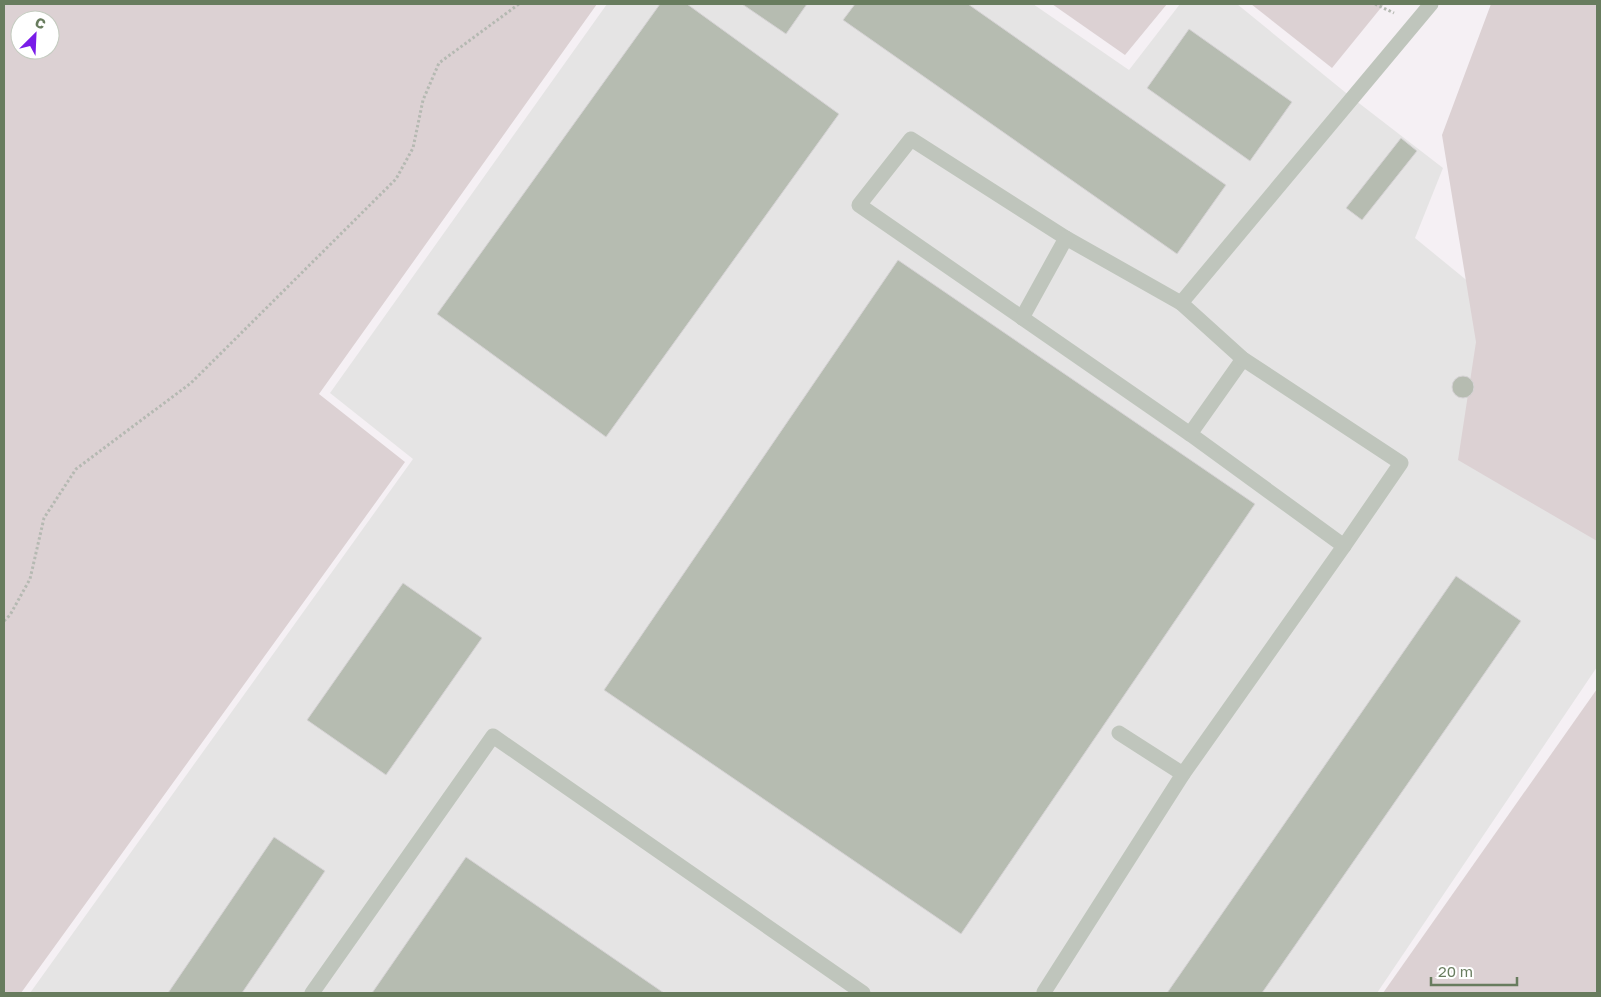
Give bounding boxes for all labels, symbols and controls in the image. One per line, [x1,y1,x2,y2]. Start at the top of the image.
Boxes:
north arrow [10,10,60,60]
text: С [32,13,49,32]
scale bar [1431,954,1517,986]
text: 20 m [1438,962,1473,980]

